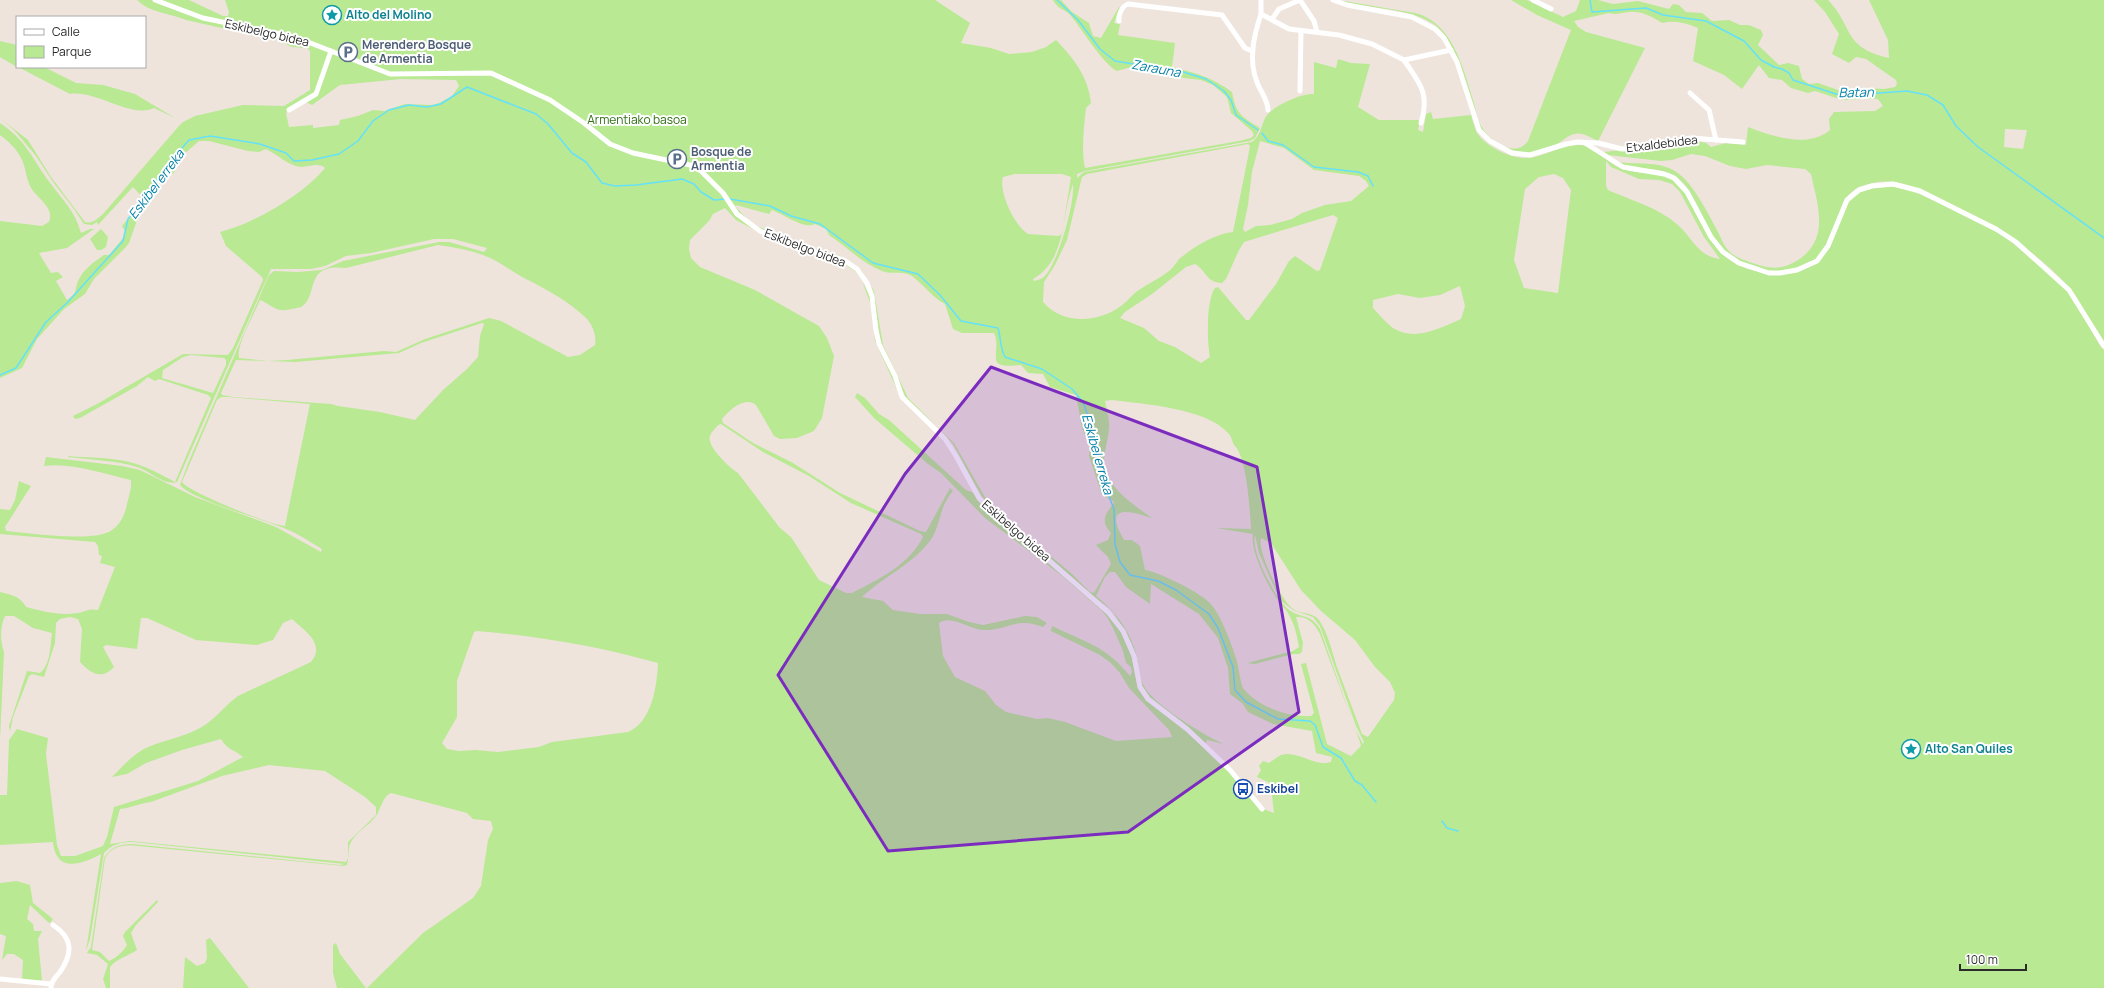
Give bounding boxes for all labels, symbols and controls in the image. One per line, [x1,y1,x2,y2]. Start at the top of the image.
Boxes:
place icon: Alto del Molino [321,4,343,26]
place label: Alto del Molino [346,6,432,23]
street label: Eskibelgo bidea [223,15,311,50]
legend [16,16,146,68]
text: Calle [52,23,80,40]
place label: Merendero Bosque de Armentia [362,36,471,67]
parking icon: Merendero Bosque de Armentia [337,41,359,63]
text: Parque [52,43,91,60]
water label: Zarauna [1130,55,1183,81]
water label: Batan [1838,83,1875,101]
park label: Armentiako basoa [587,111,687,128]
street label: Etxaldebidea [1625,131,1699,156]
place label: Bosque de Armentia [691,143,752,174]
water label: Eskibel erreka [124,145,189,222]
parking icon: Bosque de Armentia [666,148,688,170]
street label: Eskibelgo bidea [762,224,848,271]
water label: Eskibel erreka [1078,412,1118,497]
street label: Eskibelgo bidea [978,496,1054,565]
place icon: Alto San Quiles [1900,738,1922,760]
place label: Alto San Quiles [1925,740,2013,757]
bus stop icon: Eskibel [1232,778,1254,800]
place label: Eskibel [1257,780,1298,797]
scale bar [1960,946,2026,972]
text: 100 m [1966,951,1998,968]

